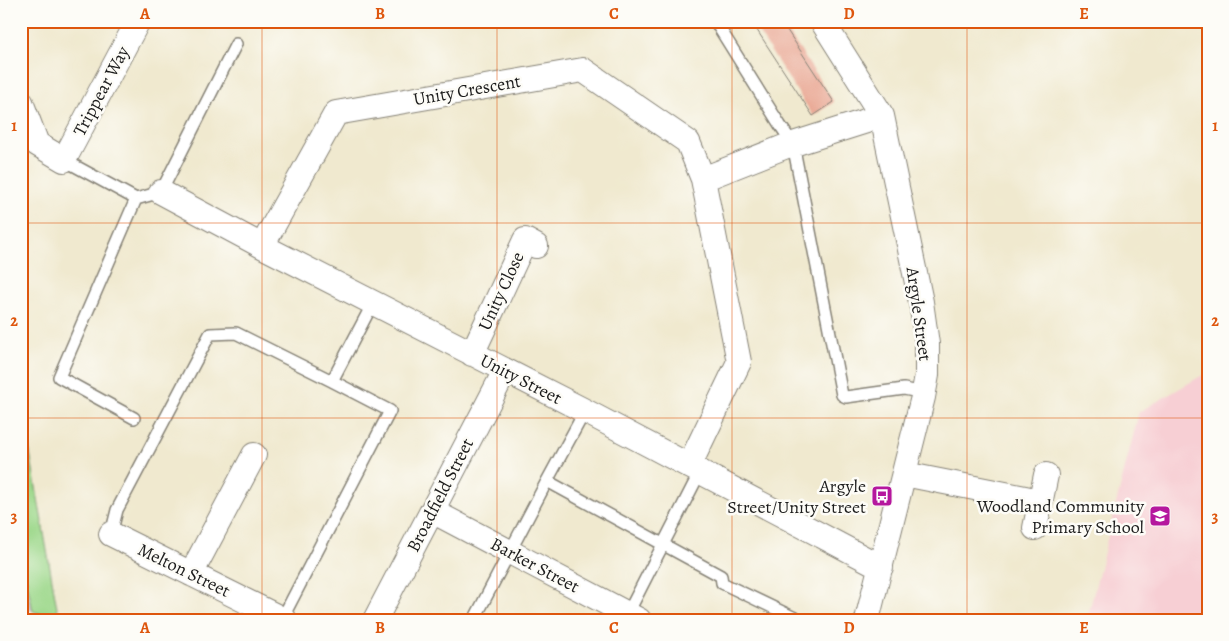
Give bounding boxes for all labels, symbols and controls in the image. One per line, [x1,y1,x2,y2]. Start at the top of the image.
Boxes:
text: A [139,3,151,25]
text: B [375,3,385,25]
text: C [609,3,619,25]
text: D [843,3,855,25]
text: E [1079,3,1089,25]
street label: Trippear Way [67,41,135,140]
street label: Unity Crescent [411,69,523,111]
text: 1 [11,115,17,137]
text: 1 [1212,115,1218,137]
street label: Unity Close [472,248,530,334]
street label: Argyle Street [900,265,937,362]
text: 2 [10,310,18,332]
text: 2 [1211,310,1219,332]
street label: Unity Street [476,348,566,410]
street label: Broadfield Street [401,434,479,556]
place label: Argyle Street/Unity Street [727,474,866,519]
bus stop icon: Argyle Street/Unity Street [870,484,894,508]
place label: Woodland Community Primary School [976,494,1145,539]
school or university icon: Woodland Community Primary School [1148,504,1172,528]
text: 3 [11,506,18,528]
text: 3 [1212,506,1219,528]
street label: Barker Street [486,532,584,598]
street label: Melton Street [134,537,234,603]
text: A [139,617,151,639]
text: B [375,617,385,639]
text: C [609,617,619,639]
text: D [843,617,855,639]
text: E [1079,617,1089,639]

